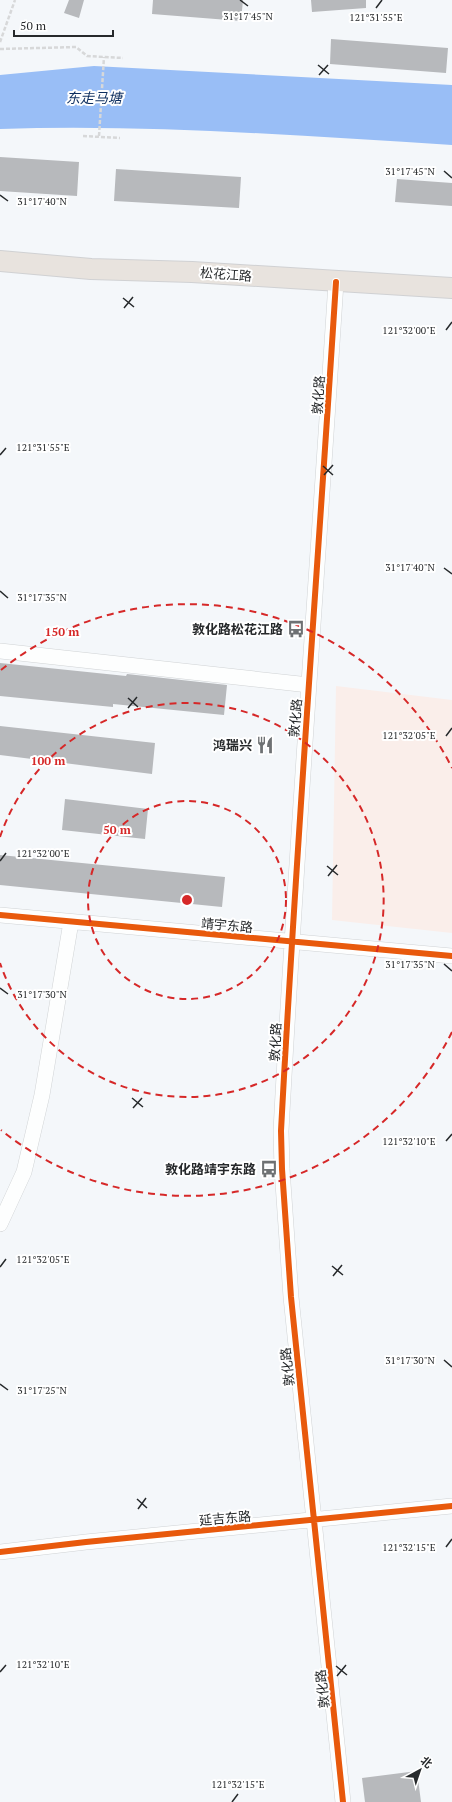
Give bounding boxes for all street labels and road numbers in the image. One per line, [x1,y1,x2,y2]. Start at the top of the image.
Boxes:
street label: 松花江路 [199,263,253,285]
street label: 敦化路 [308,375,328,415]
street label: 敦化路 [284,698,306,738]
street label: 靖宇东路 [200,914,254,936]
street label: 敦化路 [265,1022,285,1062]
street label: 敦化路 [276,1347,298,1387]
street label: 延吉东路 [198,1507,252,1529]
street label: 敦化路 [311,1669,333,1709]

